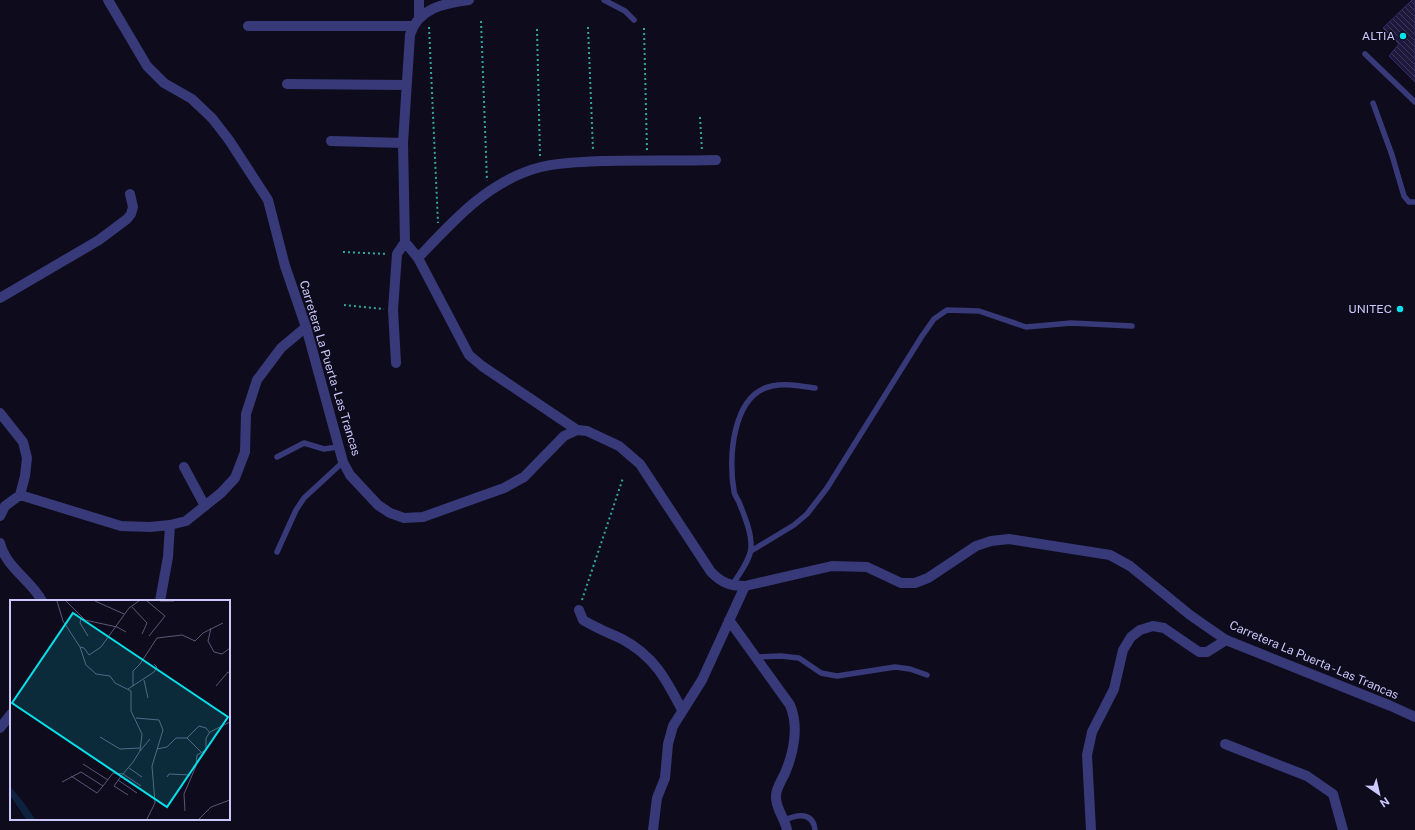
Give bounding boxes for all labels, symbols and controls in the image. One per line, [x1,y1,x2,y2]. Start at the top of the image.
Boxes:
place label: ALTIA [1362,29,1395,43]
marker: ALTIA [1398,31,1408,41]
street label: Carretera La Puerta - Las Trancas [297,279,363,457]
place label: UNITEC [1348,302,1392,316]
marker: UNITEC [1395,304,1405,314]
inset map [10,600,230,820]
street label: Carretera La Puerta - Las Trancas [1227,618,1401,702]
north arrow [1359,774,1399,814]
text: N [1378,795,1392,810]

